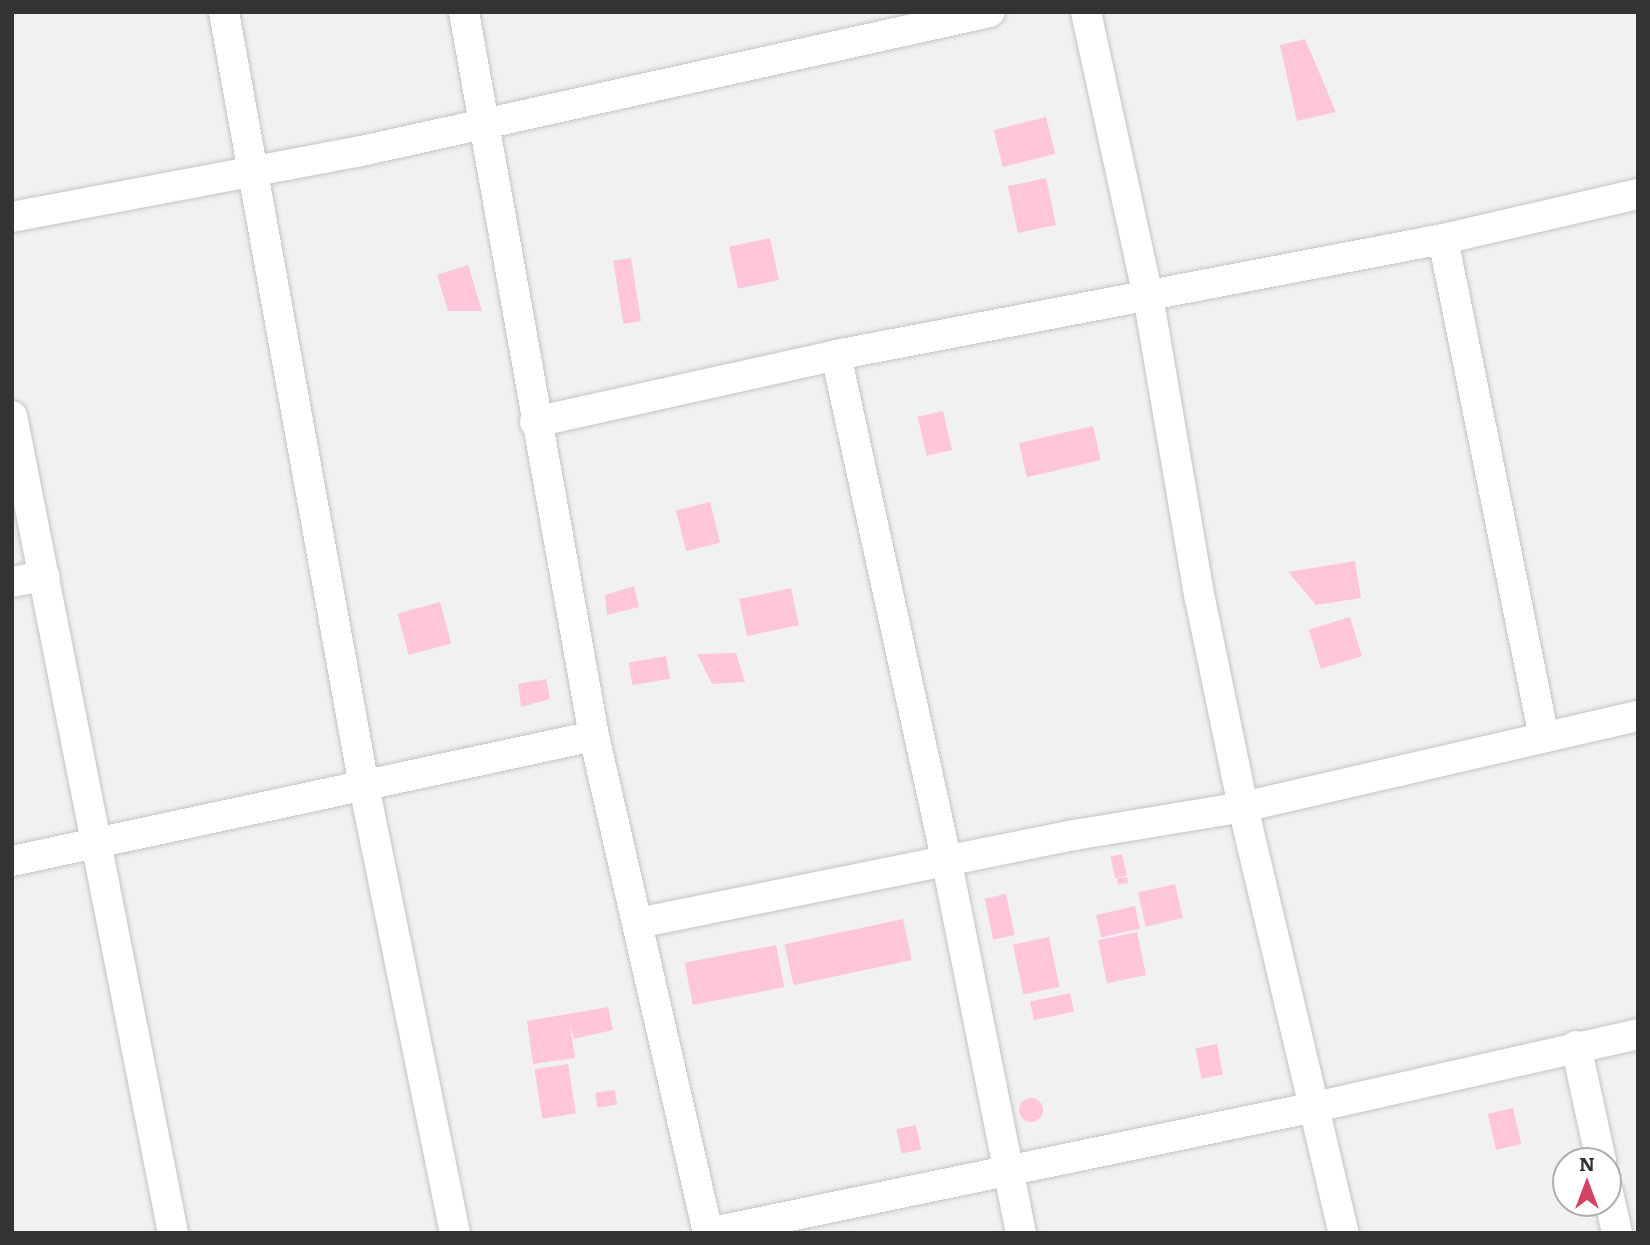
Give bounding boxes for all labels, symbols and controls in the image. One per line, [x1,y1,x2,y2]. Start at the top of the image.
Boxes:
north arrow [1552,1147,1622,1217]
text: N [1579,1149,1595,1177]

